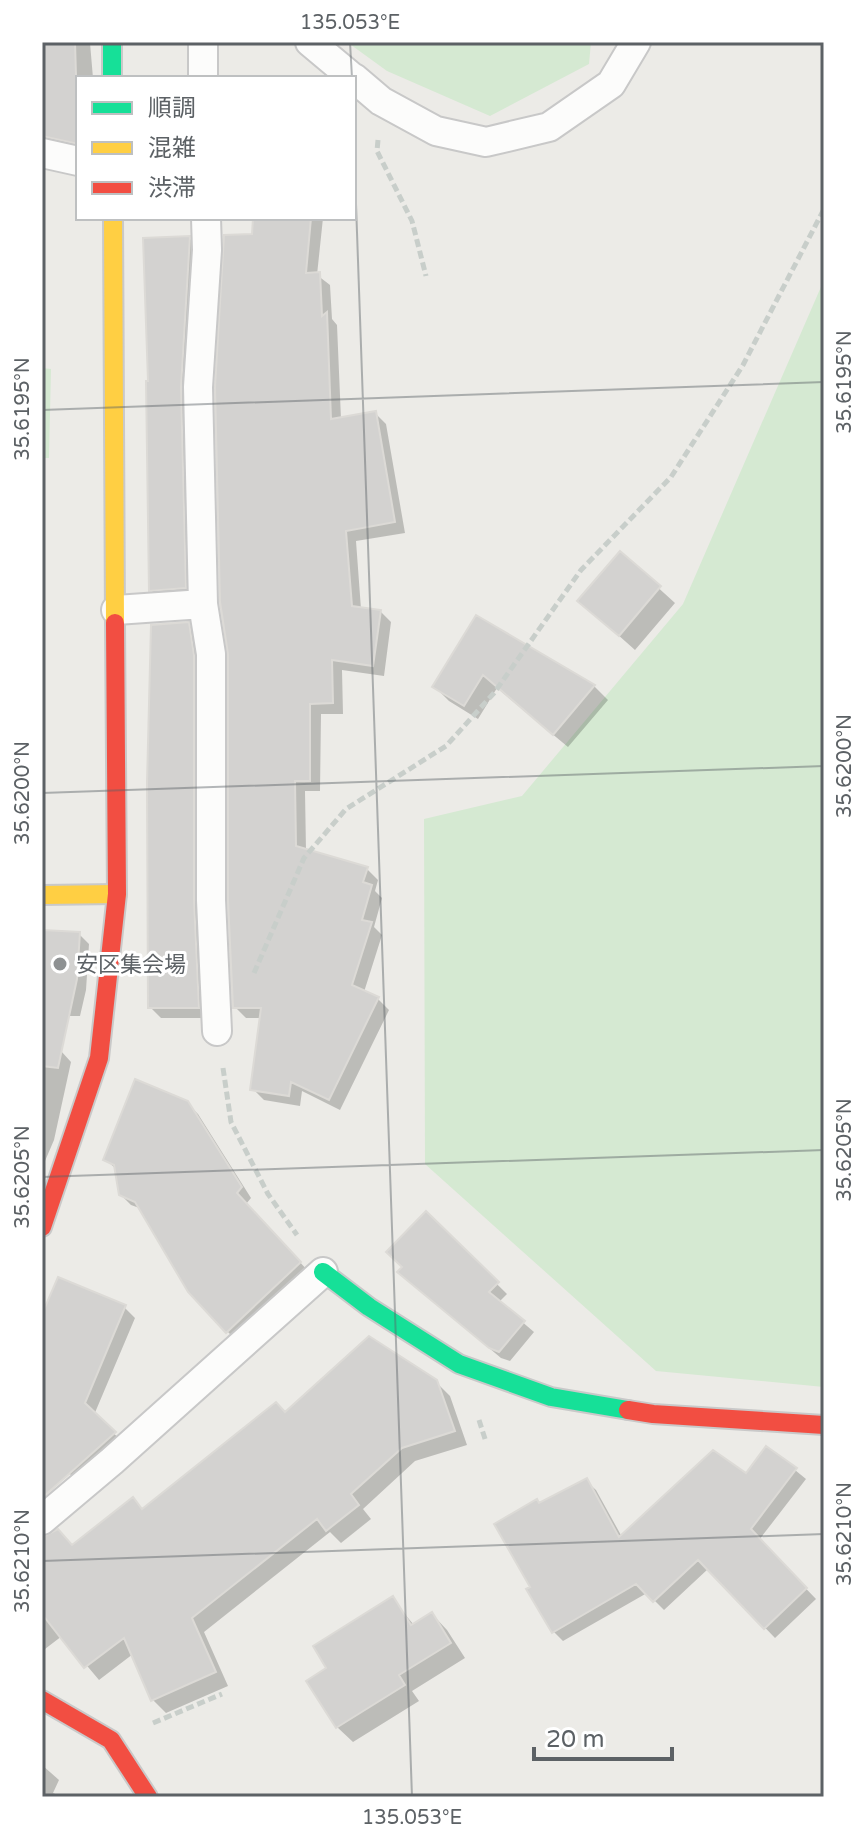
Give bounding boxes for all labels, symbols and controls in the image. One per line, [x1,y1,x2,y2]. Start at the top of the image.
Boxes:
text: 135.053°E [300,11,400,35]
legend [76,76,356,220]
text: 順調 [148,94,196,123]
text: 混雑 [148,134,196,163]
text: 渋滞 [148,174,196,203]
text: 35.6195°N [833,330,857,434]
text: 35.6195°N [11,357,35,461]
text: 35.6200°N [833,714,857,818]
text: 35.6200°N [11,741,35,845]
place label: 安区集会場 [76,952,186,978]
marker: 安区集会場 [51,955,69,973]
text: 35.6205°N [833,1098,857,1202]
text: 35.6205°N [11,1125,35,1229]
text: 35.6210°N [833,1482,857,1586]
text: 35.6210°N [11,1509,35,1613]
scale bar [534,1711,672,1761]
text: 20 m [546,1725,604,1754]
text: 135.053°E [362,1806,462,1830]

